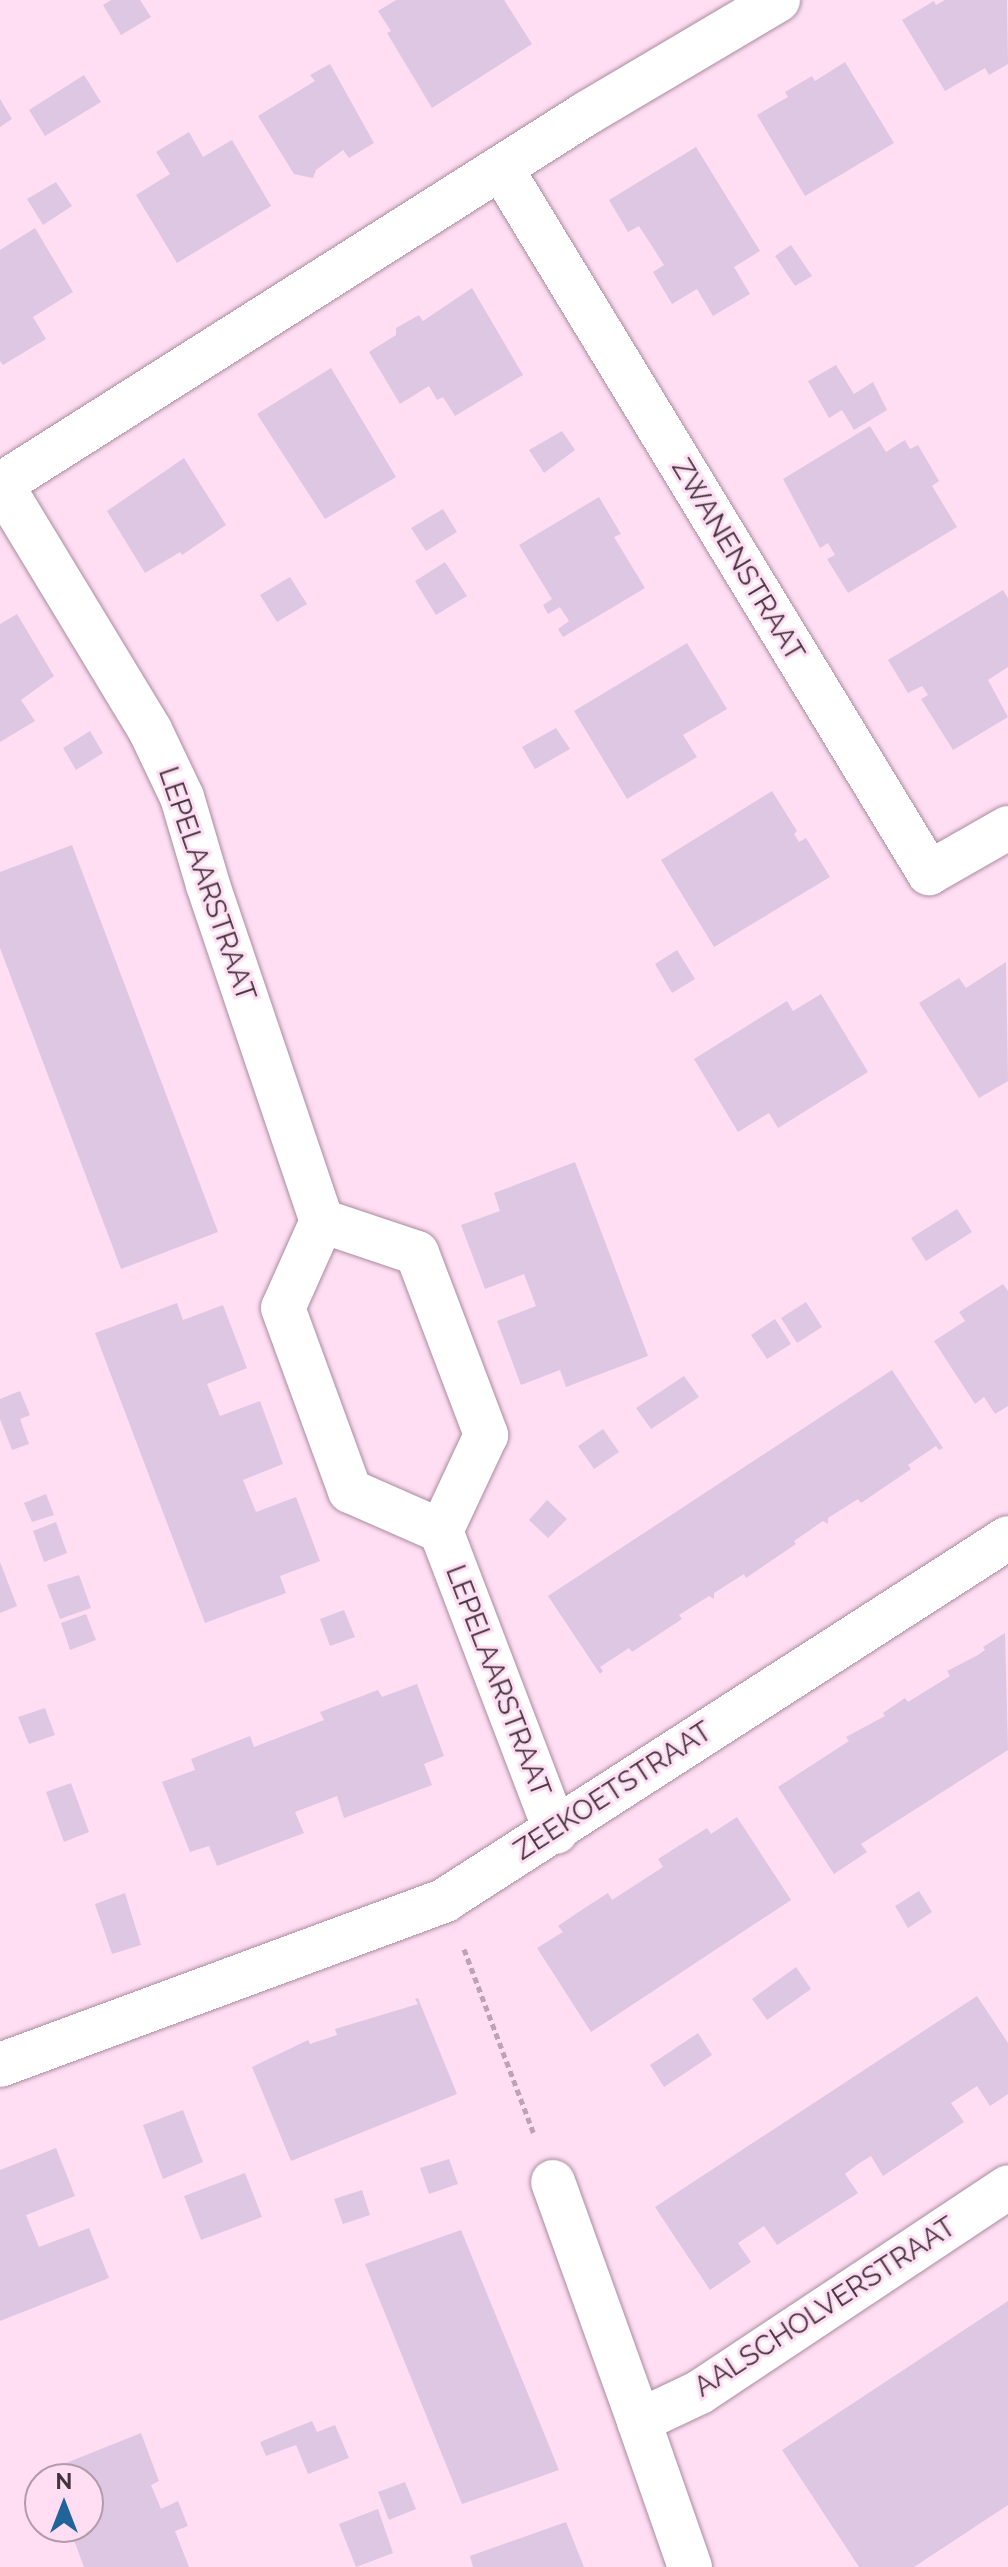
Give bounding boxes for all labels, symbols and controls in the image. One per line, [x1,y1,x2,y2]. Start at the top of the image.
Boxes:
street label: ZWANENSTRAAT [664,453,812,667]
street label: LEPELAARSTRAAT [151,762,263,1006]
street label: LEPELAARSTRAAT [438,1560,558,1802]
street label: ZEEKOETSTRAAT [508,1715,718,1867]
street label: AALSCHOLVERSTRAAT [688,2210,962,2404]
north arrow [24,2463,104,2543]
text: N [56,2468,72,2494]

